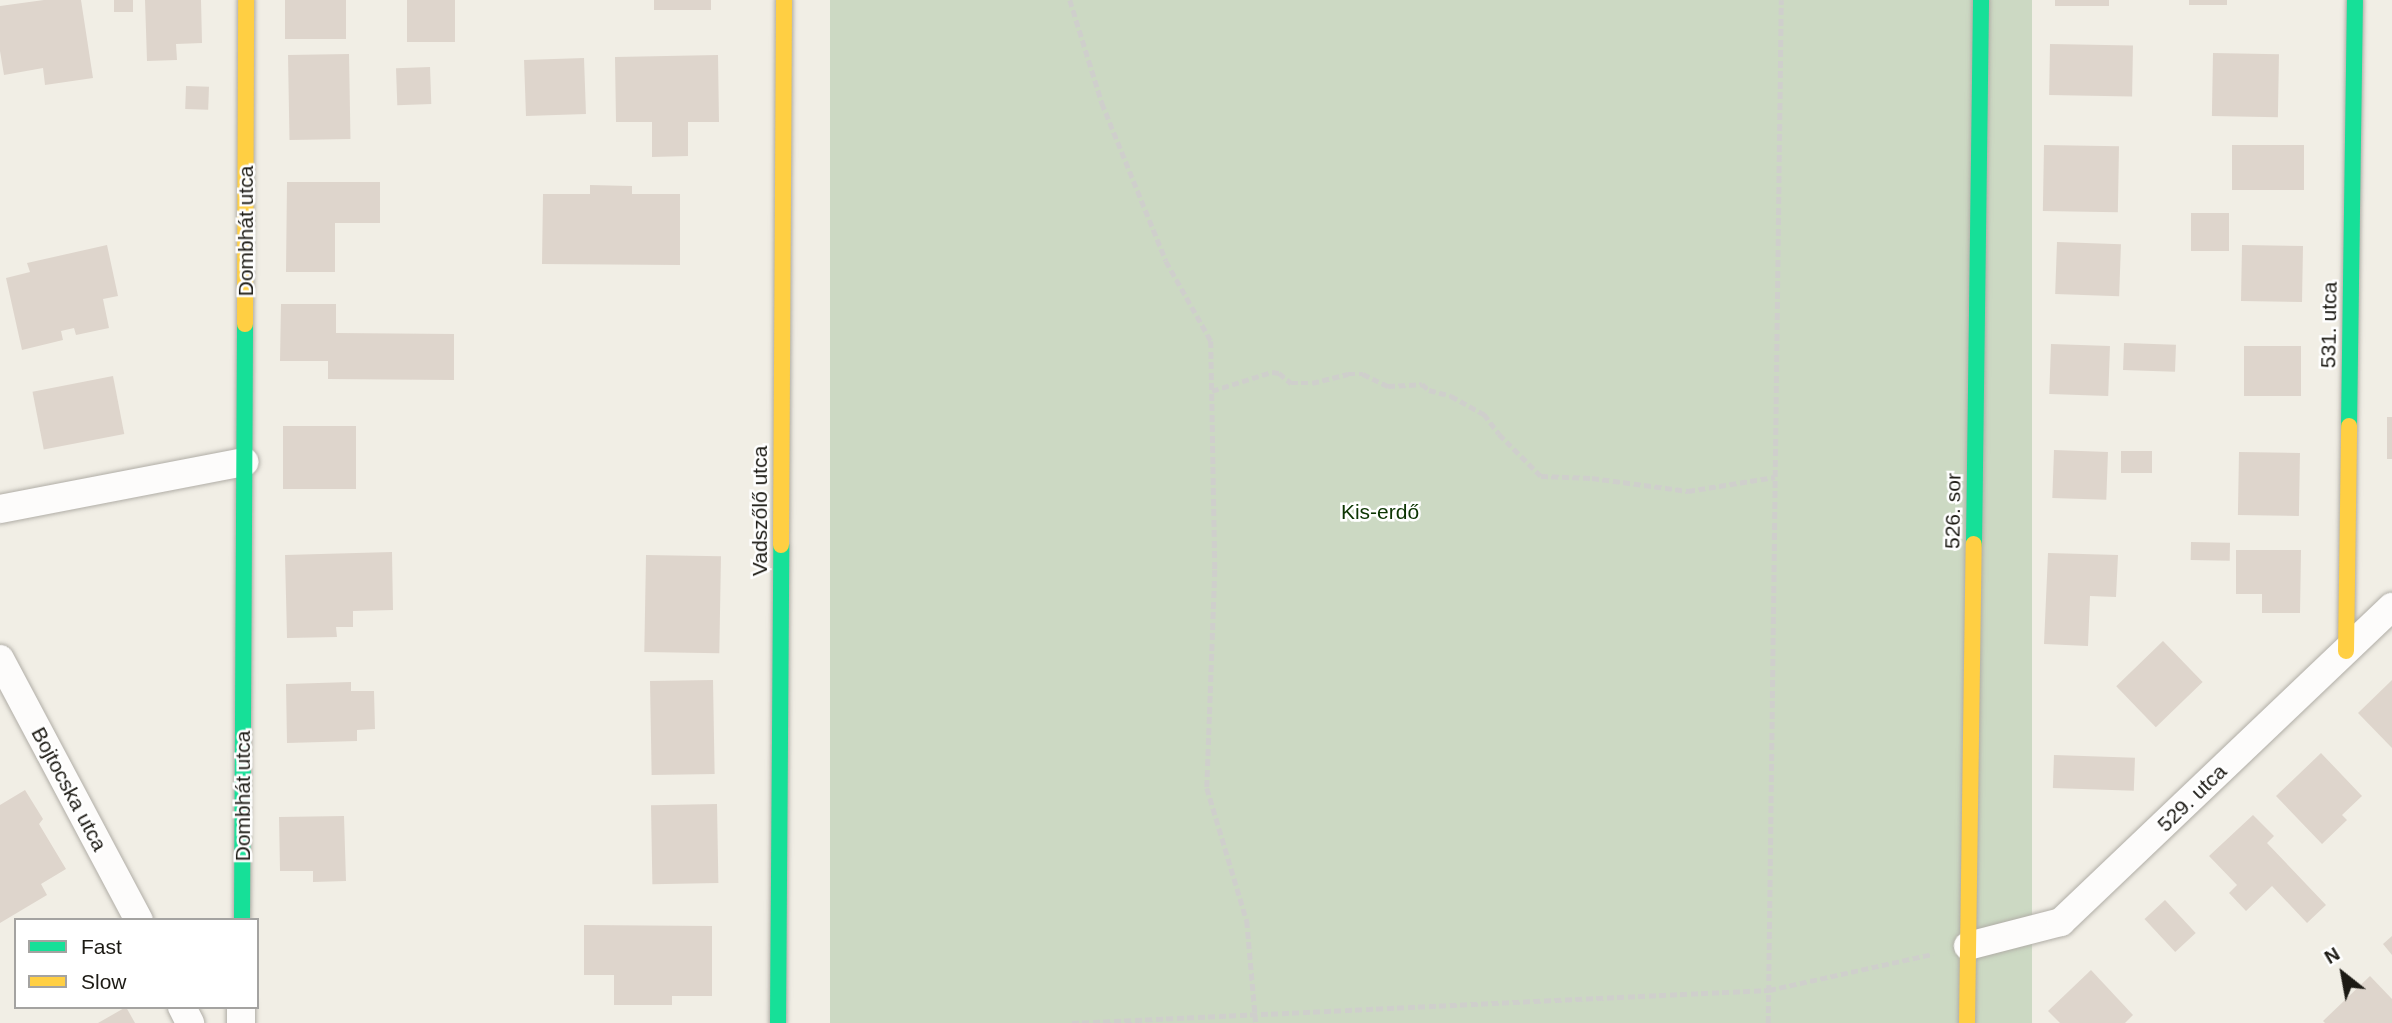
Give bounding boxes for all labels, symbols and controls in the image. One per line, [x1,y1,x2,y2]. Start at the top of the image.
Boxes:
street label: Dombhát utca [233,166,259,296]
street label: 531. utca [2316,282,2342,368]
street label: Vadszőlő utca [747,446,773,576]
street label: 526. sor [1940,473,1966,549]
park label: Kis-erdő [1341,499,1419,525]
street label: Bojtocska utca [26,723,112,855]
street label: Dombhát utca [230,731,256,861]
street label: 529. utca [2152,759,2232,837]
legend [14,918,259,1009]
text: Fast [81,935,122,958]
north arrow [2308,939,2378,1009]
text: N [2321,943,2343,968]
text: Slow [81,970,127,993]

